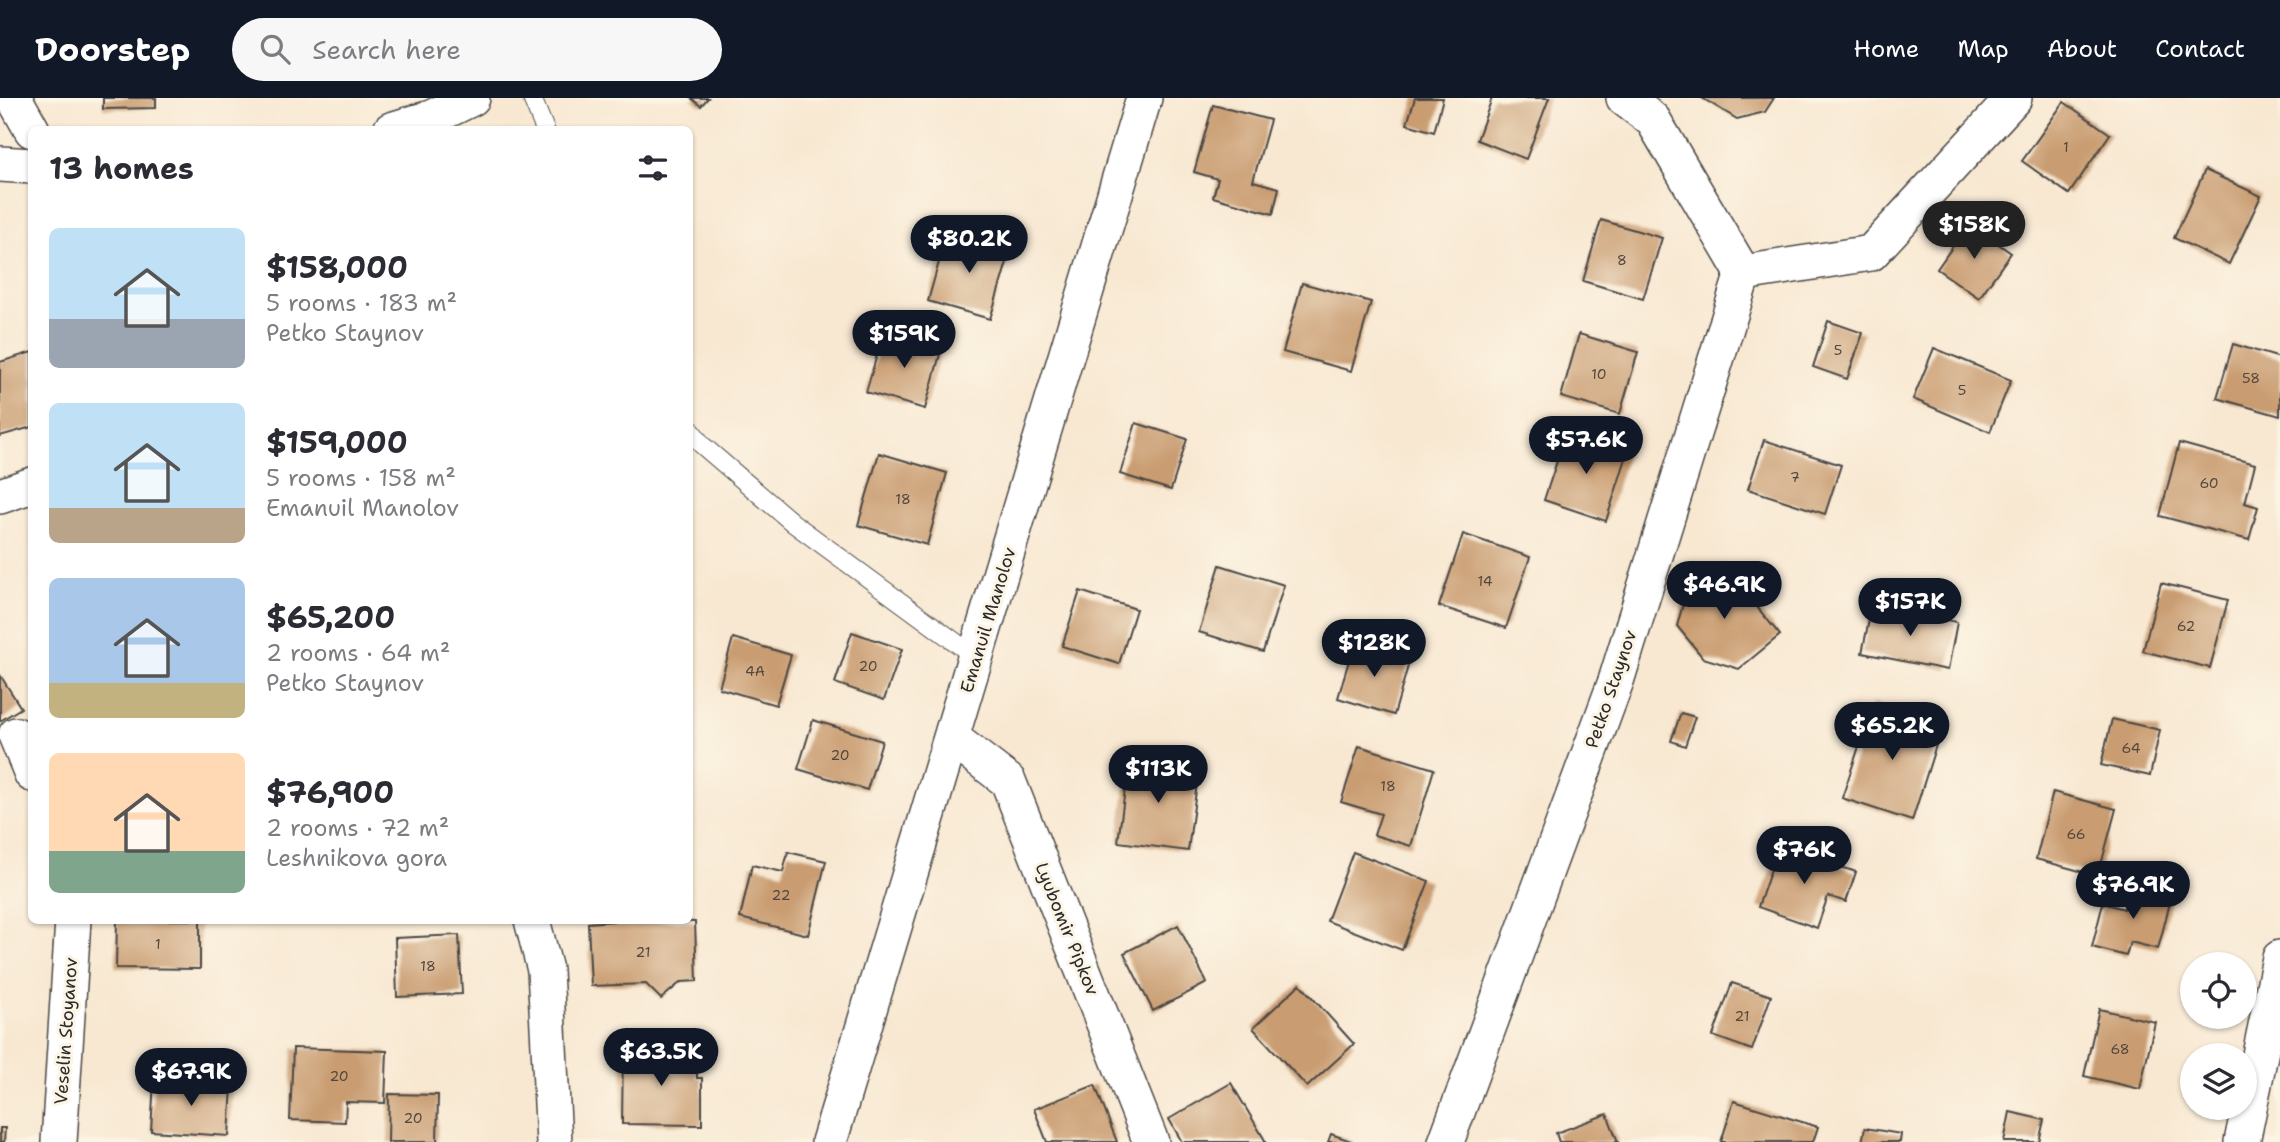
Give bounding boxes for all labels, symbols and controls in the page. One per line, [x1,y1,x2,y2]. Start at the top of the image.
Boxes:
search box [232,18,722,81]
text: Doorstep [35,27,190,72]
icon: search [256,30,294,68]
text: Search here [312,32,461,67]
text: Home [1853,33,1919,65]
text: Map [1957,33,2009,65]
text: About [2047,33,2117,65]
text: Contact [2155,33,2245,65]
house number: 1 [2063,138,2069,156]
text: 13 homes [49,148,194,189]
icon: filters [634,149,672,187]
pin: $158K [1925,202,2023,261]
text: $158K [1938,209,2010,239]
pin: $80.2K [912,216,1026,275]
text: $80.2K [927,223,1011,253]
text: $158,000 [266,247,408,288]
house number: 8 [1617,251,1627,269]
icon: home [105,256,189,340]
text: 5 rooms · 183 m² [266,288,457,318]
pin: $159K [855,310,953,370]
text: Petko Staynov [266,318,424,348]
text: $159K [868,318,940,348]
house number: 5 [1834,341,1842,359]
house number: 10 [1591,365,1607,383]
house number: 58 [2242,369,2260,387]
house number: 5 [1958,381,1966,399]
pin: $57.6K [1529,416,1643,476]
text: $159,000 [266,422,408,463]
text: $57.6K [1545,424,1627,454]
icon: home [105,431,189,515]
text: 5 rooms · 158 m² [266,463,456,493]
house number: 7 [1790,468,1800,486]
house number: 60 [2199,474,2219,492]
house number: 18 [895,490,911,508]
text: Emanuil Manolov [266,493,459,523]
street label: Emanuil Manolov [954,544,1022,696]
pin: $46.9K [1667,561,1781,621]
text: $46.9K [1683,569,1765,599]
house number: 14 [1477,572,1493,590]
pin: $157K [1861,578,1959,638]
text: $157K [1874,586,1946,616]
text: $65,200 [266,597,395,638]
icon: home [105,606,189,690]
house number: 62 [2177,617,2195,635]
pin: $128K [1325,620,1423,679]
text: $128K [1338,627,1410,657]
street label: Petko Staynov [1580,627,1642,751]
text: 2 rooms · 64 m² [266,638,450,668]
house number: 20 [858,657,878,675]
house number: 4А [745,662,765,680]
text: Petko Staynov [266,668,424,698]
pin: $65.2K [1835,702,1949,762]
text: $65.2K [1850,710,1934,740]
house number: 64 [2121,739,2141,757]
house number: 20 [830,746,850,764]
pin: $113K [1109,746,1207,805]
text: $113K [1125,753,1191,783]
text: $76,900 [266,772,394,813]
house number: 18 [1380,777,1396,795]
icon: home [105,781,189,865]
text: 2 rooms · 72 m² [266,813,449,843]
house number: 66 [2066,825,2086,843]
pin: $76K [1763,826,1845,886]
text: $76K [1772,834,1836,864]
text: Leshnikova gora [266,843,447,873]
street label: Lyubomir Pipkov [1029,859,1105,999]
pin: $76.9K [2076,862,2190,921]
text: $76.9K [2092,869,2174,899]
house number: 22 [772,886,790,904]
house number: 1 [155,935,161,953]
house number: 21 [636,943,650,961]
map controls [2180,952,2257,1120]
button: locate [2180,952,2257,1029]
street label: Veselin Stoyanov [49,957,83,1105]
house number: 18 [420,957,436,975]
house number: 21 [1735,1007,1749,1025]
pin: $63.5K [604,1028,718,1088]
text: $63.5K [619,1036,703,1066]
house number: 68 [2110,1040,2130,1058]
button: layers [2180,1043,2257,1120]
pin: $67.9K [134,1048,248,1108]
text: $67.9K [151,1056,231,1086]
house number: 20 [329,1067,349,1085]
house number: 20 [403,1109,423,1127]

